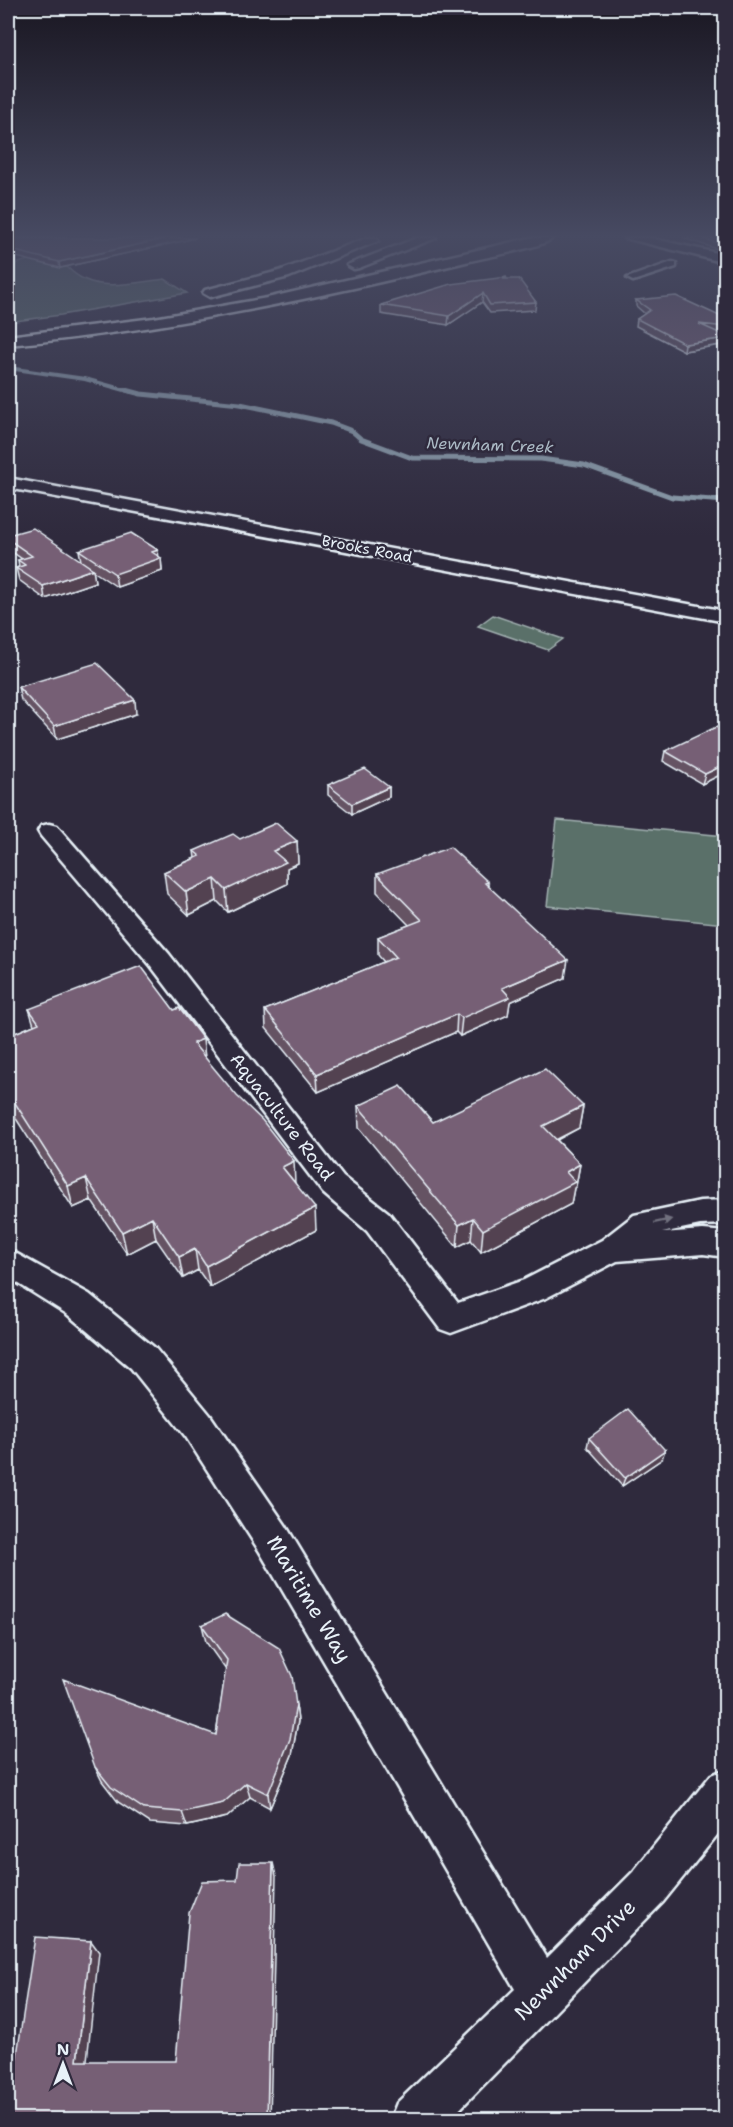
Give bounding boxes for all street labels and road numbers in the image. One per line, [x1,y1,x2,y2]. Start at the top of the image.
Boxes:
street label: Brooks Road [320,530,414,568]
street label: Aquaculture Road [225,1048,339,1186]
street label: Maritime Way [260,1530,358,1668]
street label: Newnham Drive [508,1893,642,2027]

